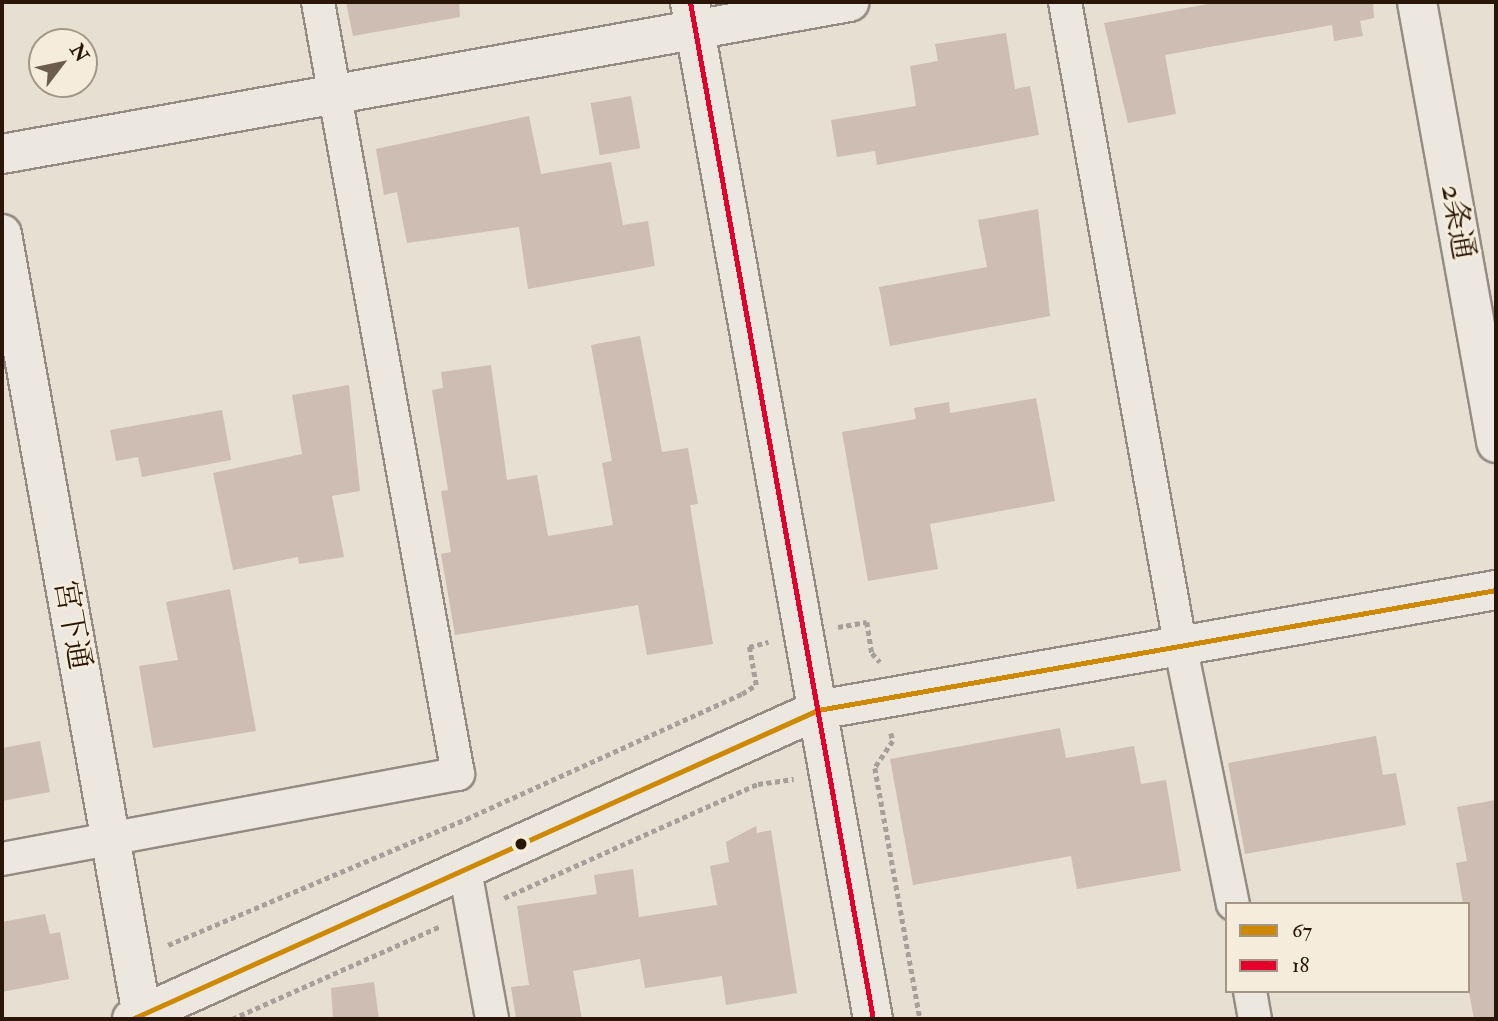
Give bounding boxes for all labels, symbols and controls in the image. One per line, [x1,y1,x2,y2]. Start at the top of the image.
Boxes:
north arrow [28,28,98,98]
text: N [64,39,94,66]
street label: 2条通 [1433,182,1481,262]
street label: 宮下通 [46,578,98,672]
unlabelled marker [514,837,528,851]
legend [1225,902,1470,993]
text: 67 [1292,917,1312,944]
text: 18 [1292,952,1309,979]

